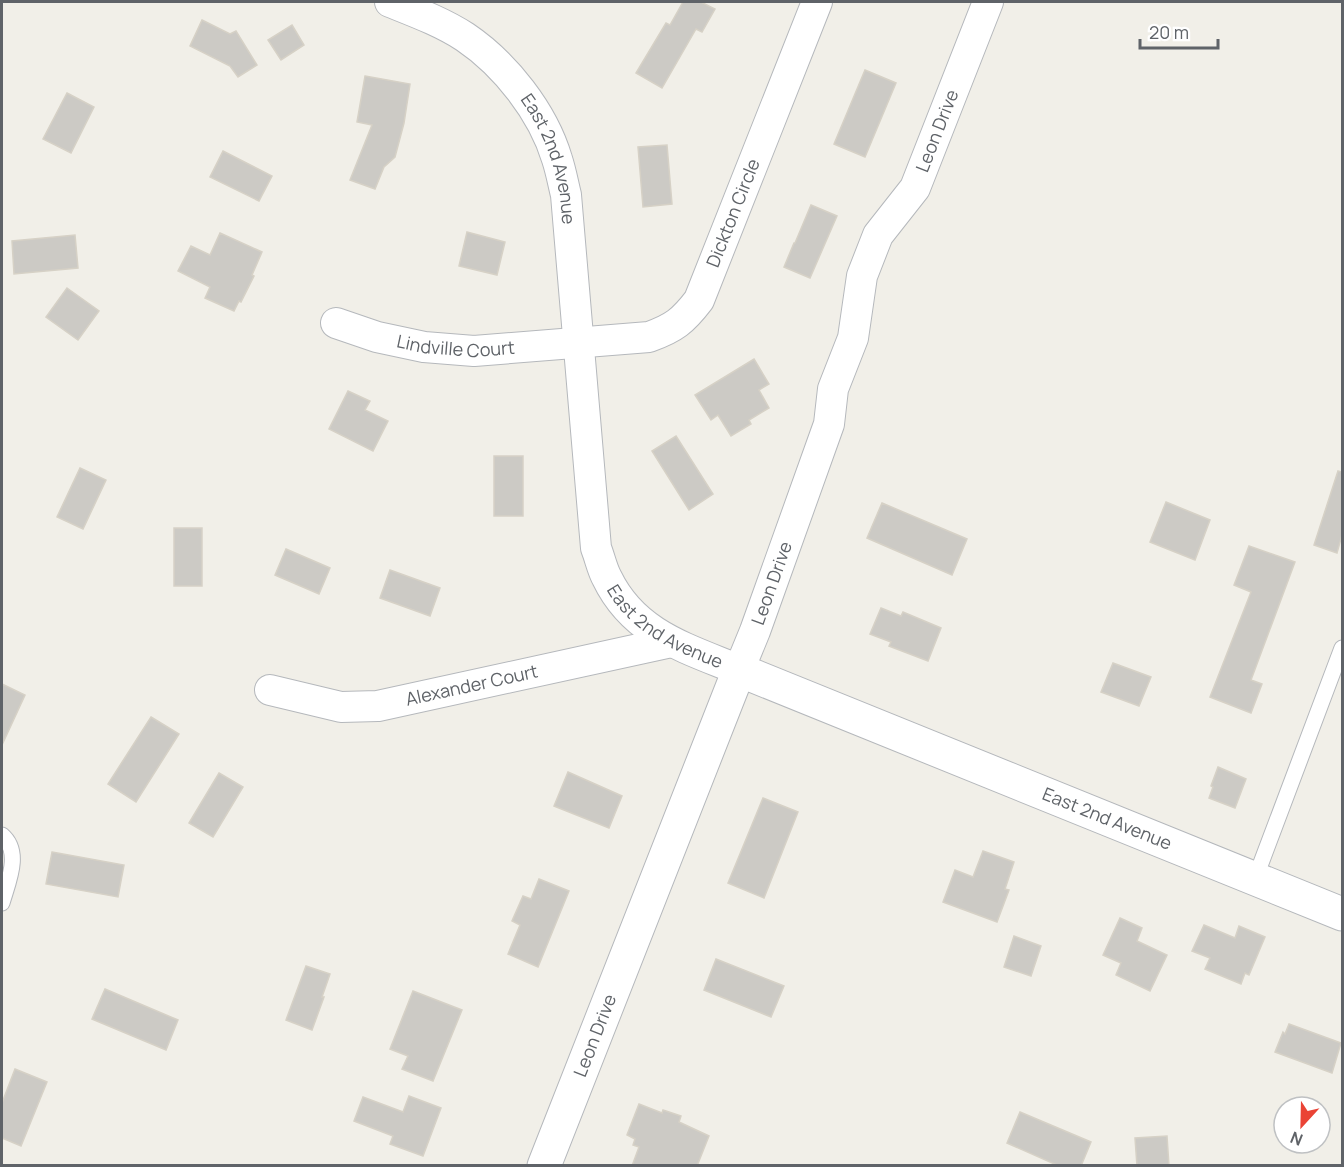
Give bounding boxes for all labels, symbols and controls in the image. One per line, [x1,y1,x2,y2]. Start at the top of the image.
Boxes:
scale bar [1140,12,1218,50]
text: 20 m [1149,20,1189,44]
street label: Leon Drive [909,86,964,175]
street label: East 2nd Avenue [516,89,581,225]
street label: Dickton Circle [700,155,765,271]
street label: Lindville Court [395,329,516,362]
street label: Leon Drive [745,538,797,628]
street label: East 2nd Avenue [602,580,727,673]
street label: Alexander Court [403,658,540,711]
street label: East 2nd Avenue [1039,781,1176,855]
street label: Leon Drive [567,991,621,1080]
north arrow [1272,1095,1332,1155]
text: N [1287,1127,1306,1151]

